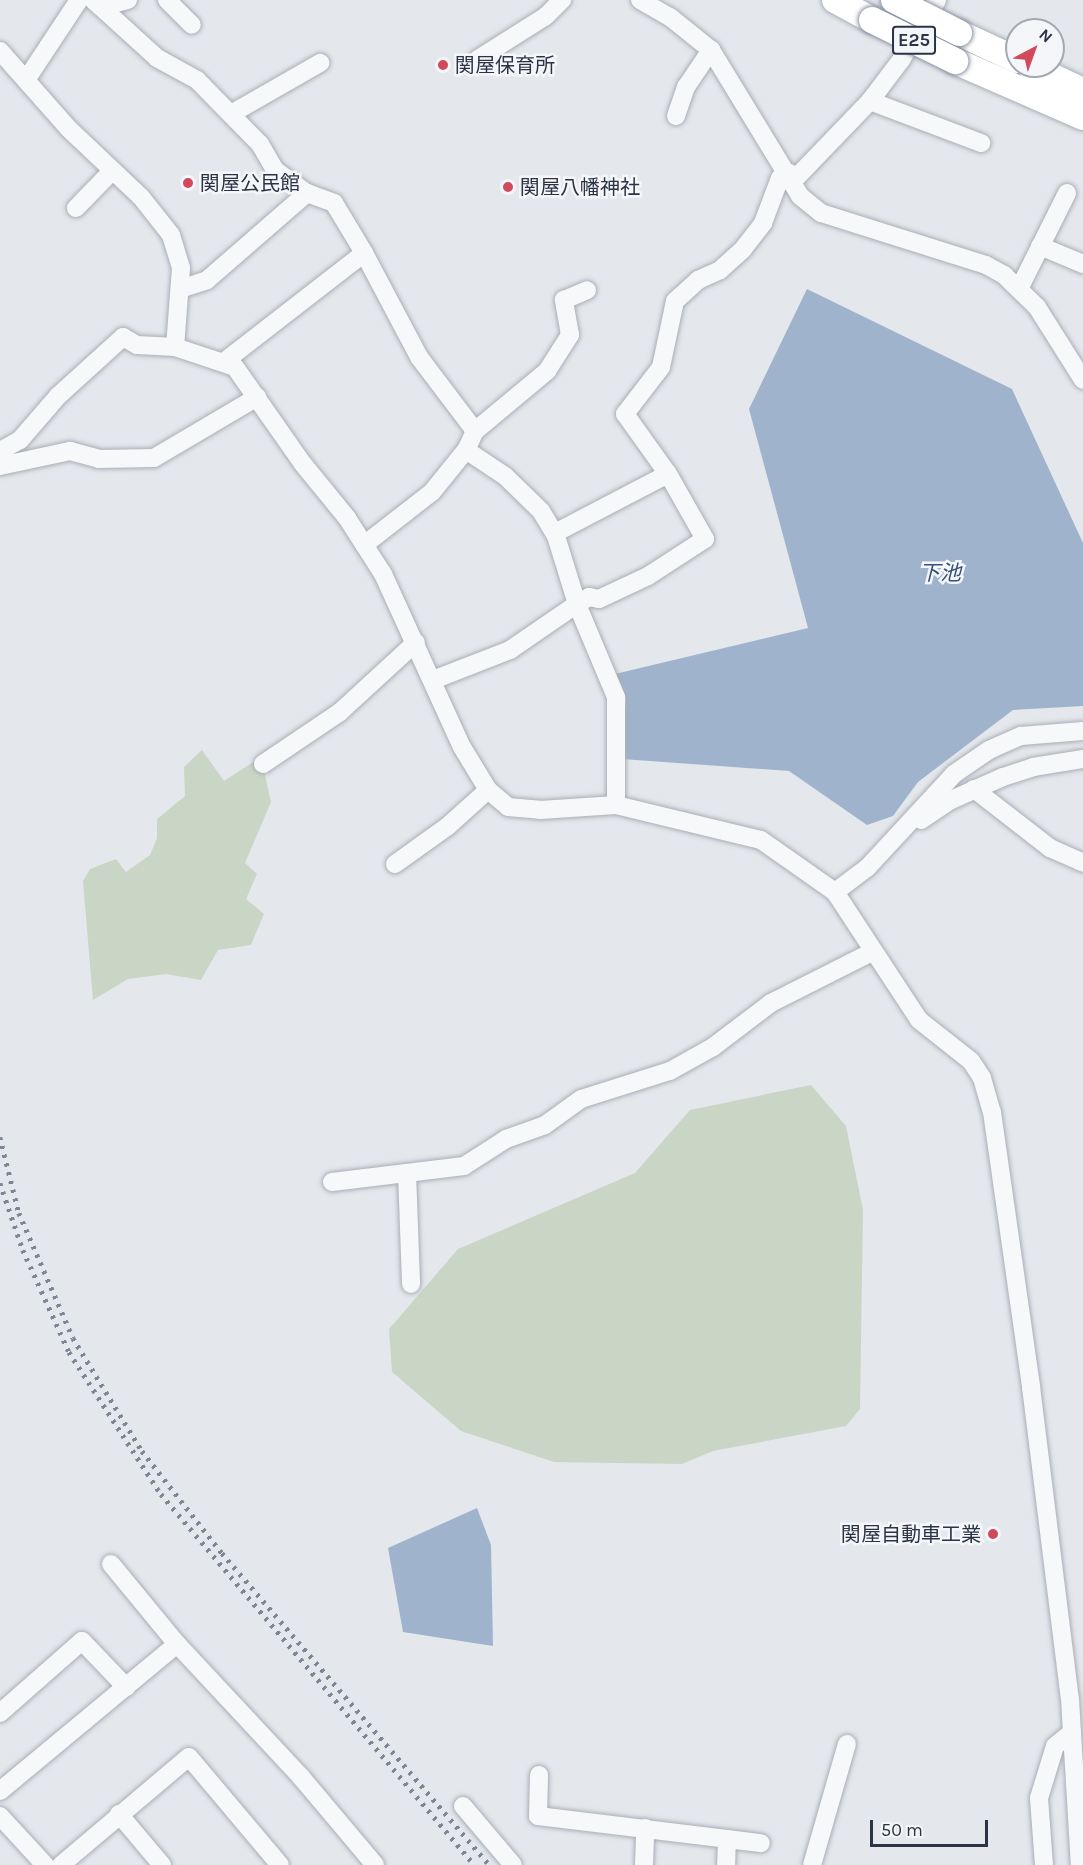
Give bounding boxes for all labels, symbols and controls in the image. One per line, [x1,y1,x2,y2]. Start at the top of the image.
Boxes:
north arrow [1005,18,1065,78]
road number: E25 [892,25,936,55]
text: N [1035,25,1056,46]
place label: 関屋保育所 [455,53,555,77]
marker: 関屋保育所 [436,58,450,72]
place label: 関屋公民館 [200,171,300,195]
place label: 関屋八幡神社 [520,175,640,199]
marker: 関屋公民館 [181,176,195,190]
marker: 関屋八幡神社 [501,180,515,194]
water label: 下池 [919,560,961,586]
place label: 関屋自動車工業 [841,1522,981,1546]
marker: 関屋自動車工業 [986,1527,1000,1541]
scale bar [873,1808,992,1846]
text: 50 m [881,1819,923,1841]

